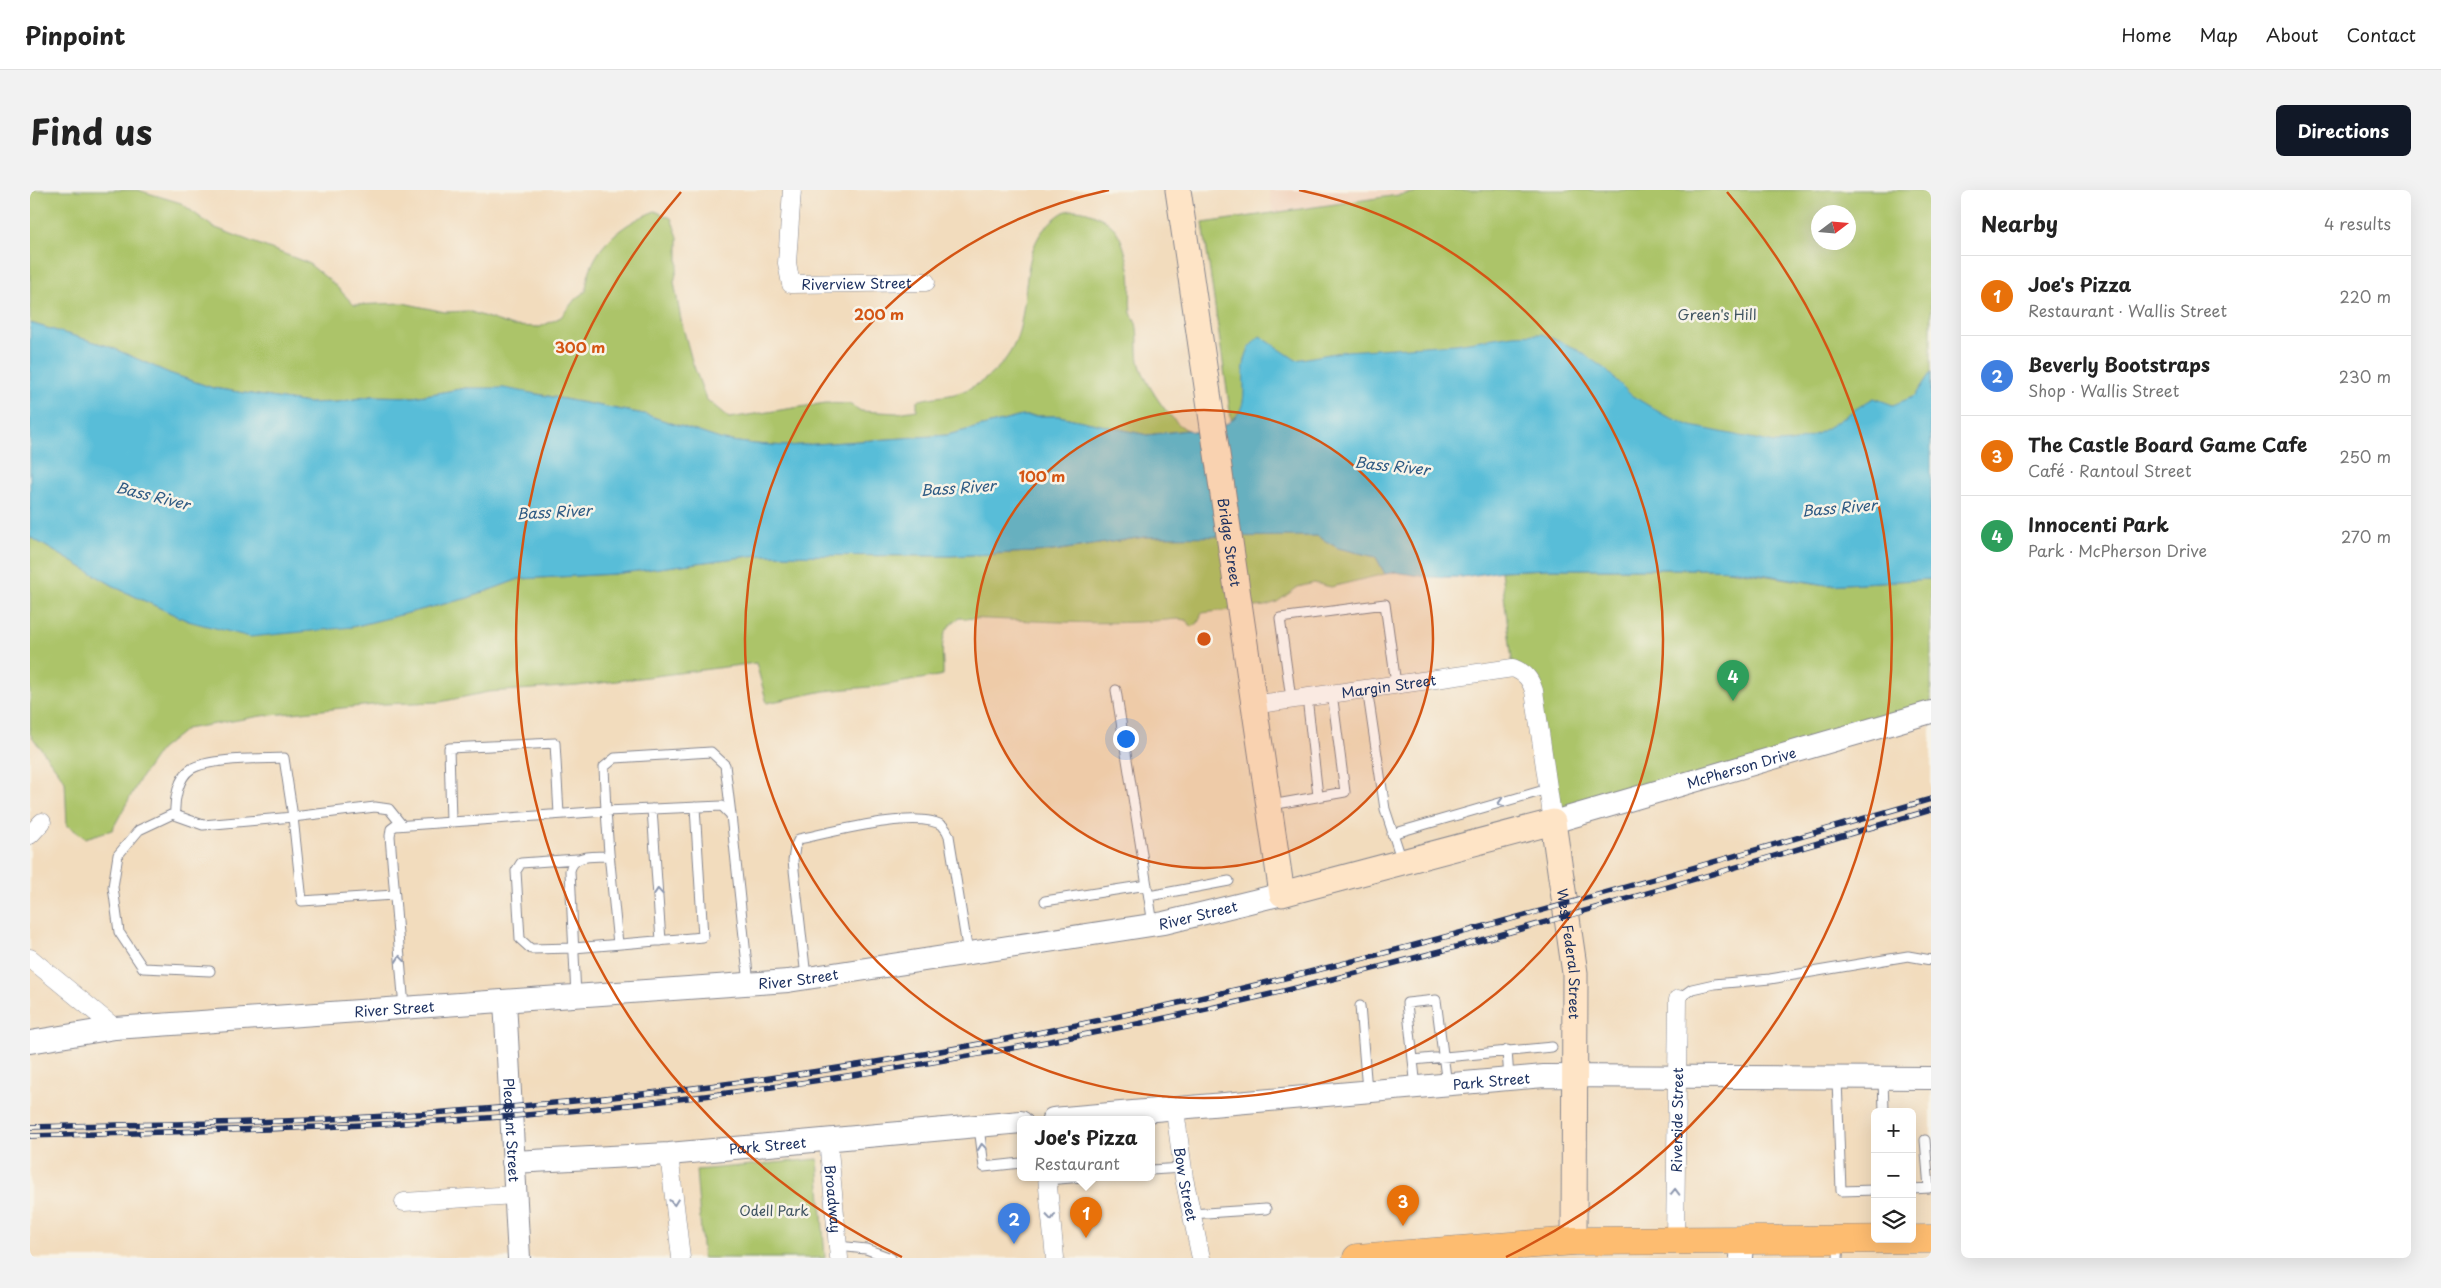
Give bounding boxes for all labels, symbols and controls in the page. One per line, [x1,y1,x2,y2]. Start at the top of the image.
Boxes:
text: Pinpoint [25,17,126,53]
text: Home [2121,21,2171,48]
text: Map [2199,21,2238,48]
text: About [2266,21,2318,48]
text: Contact [2346,21,2416,48]
text: Find us [30,104,152,157]
button: Directions [2276,105,2411,156]
north arrow [1811,205,1856,250]
text: Nearby [1981,207,2058,239]
text: 4 results [2324,211,2391,235]
text: Joe's Pizza [2028,270,2131,298]
street label: Riverview Street [801,272,912,294]
text: 1 [1993,284,2001,308]
text: 220 m [2340,284,2391,308]
text: Restaurant · Wallis Street [2028,298,2227,322]
text: 200 m [854,302,904,325]
park label: Green's Hill [1678,304,1757,325]
text: 300 m [555,335,605,358]
text: Beverly Bootstraps [2028,350,2210,378]
text: 2 [1991,364,2003,388]
text: 230 m [2339,364,2391,388]
text: Shop · Wallis Street [2028,378,2179,402]
text: The Castle Board Game Cafe [2028,430,2307,458]
text: 3 [1992,444,2002,468]
text: 250 m [2340,444,2391,468]
water label: Bass River [1353,450,1433,481]
text: Café · Rantoul Street [2028,458,2192,482]
text: 100 m [1019,464,1065,487]
water label: Bass River [920,473,998,501]
water label: Bass River [114,475,194,516]
water label: Bass River [1801,492,1880,522]
street label: Bridge Street [1213,496,1247,588]
water label: Bass River [516,497,594,524]
text: Innocenti Park [2028,510,2169,538]
text: 4 [1992,524,2002,548]
text: 270 m [2341,524,2391,548]
text: Park · McPherson Drive [2028,538,2207,562]
centre of rings [1195,630,1213,648]
pin: 4 [1717,660,1749,701]
street label: Margin Street [1340,668,1438,703]
your location [1113,726,1139,752]
street label: McPherson Drive [1684,741,1798,793]
one-way arrow [1498,797,1506,807]
street label: West Federal Street [1552,887,1585,1020]
one-way arrow [652,888,663,896]
street label: River Street [1157,895,1240,934]
one-way arrow [394,955,405,963]
street label: River Street [757,963,840,994]
street label: River Street [353,995,435,1022]
street label: Park Street [1452,1067,1531,1094]
street label: Riverside Street [1665,1067,1688,1173]
street label: Pleasant Street [499,1077,525,1183]
map controls [1871,1108,1916,1243]
button: + [1871,1108,1916,1153]
popup [1017,1116,1155,1181]
text: Joe's Pizza [1034,1123,1138,1151]
street label: Park Street [728,1131,807,1159]
one-way arrow [977,1143,988,1151]
street label: Bow Street [1170,1146,1203,1223]
text: Restaurant [1034,1151,1120,1175]
button: − [1871,1153,1916,1198]
street label: Broadway [820,1164,847,1234]
pin: 3 [1387,1185,1419,1226]
one-way arrow [1670,1188,1680,1196]
pin: 1 [1070,1197,1102,1238]
one-way arrow [668,1198,679,1206]
button: layers [1871,1198,1916,1243]
park label: Odell Park [739,1200,809,1221]
pin: 2 [998,1203,1030,1244]
one-way arrow [1045,1214,1056,1222]

